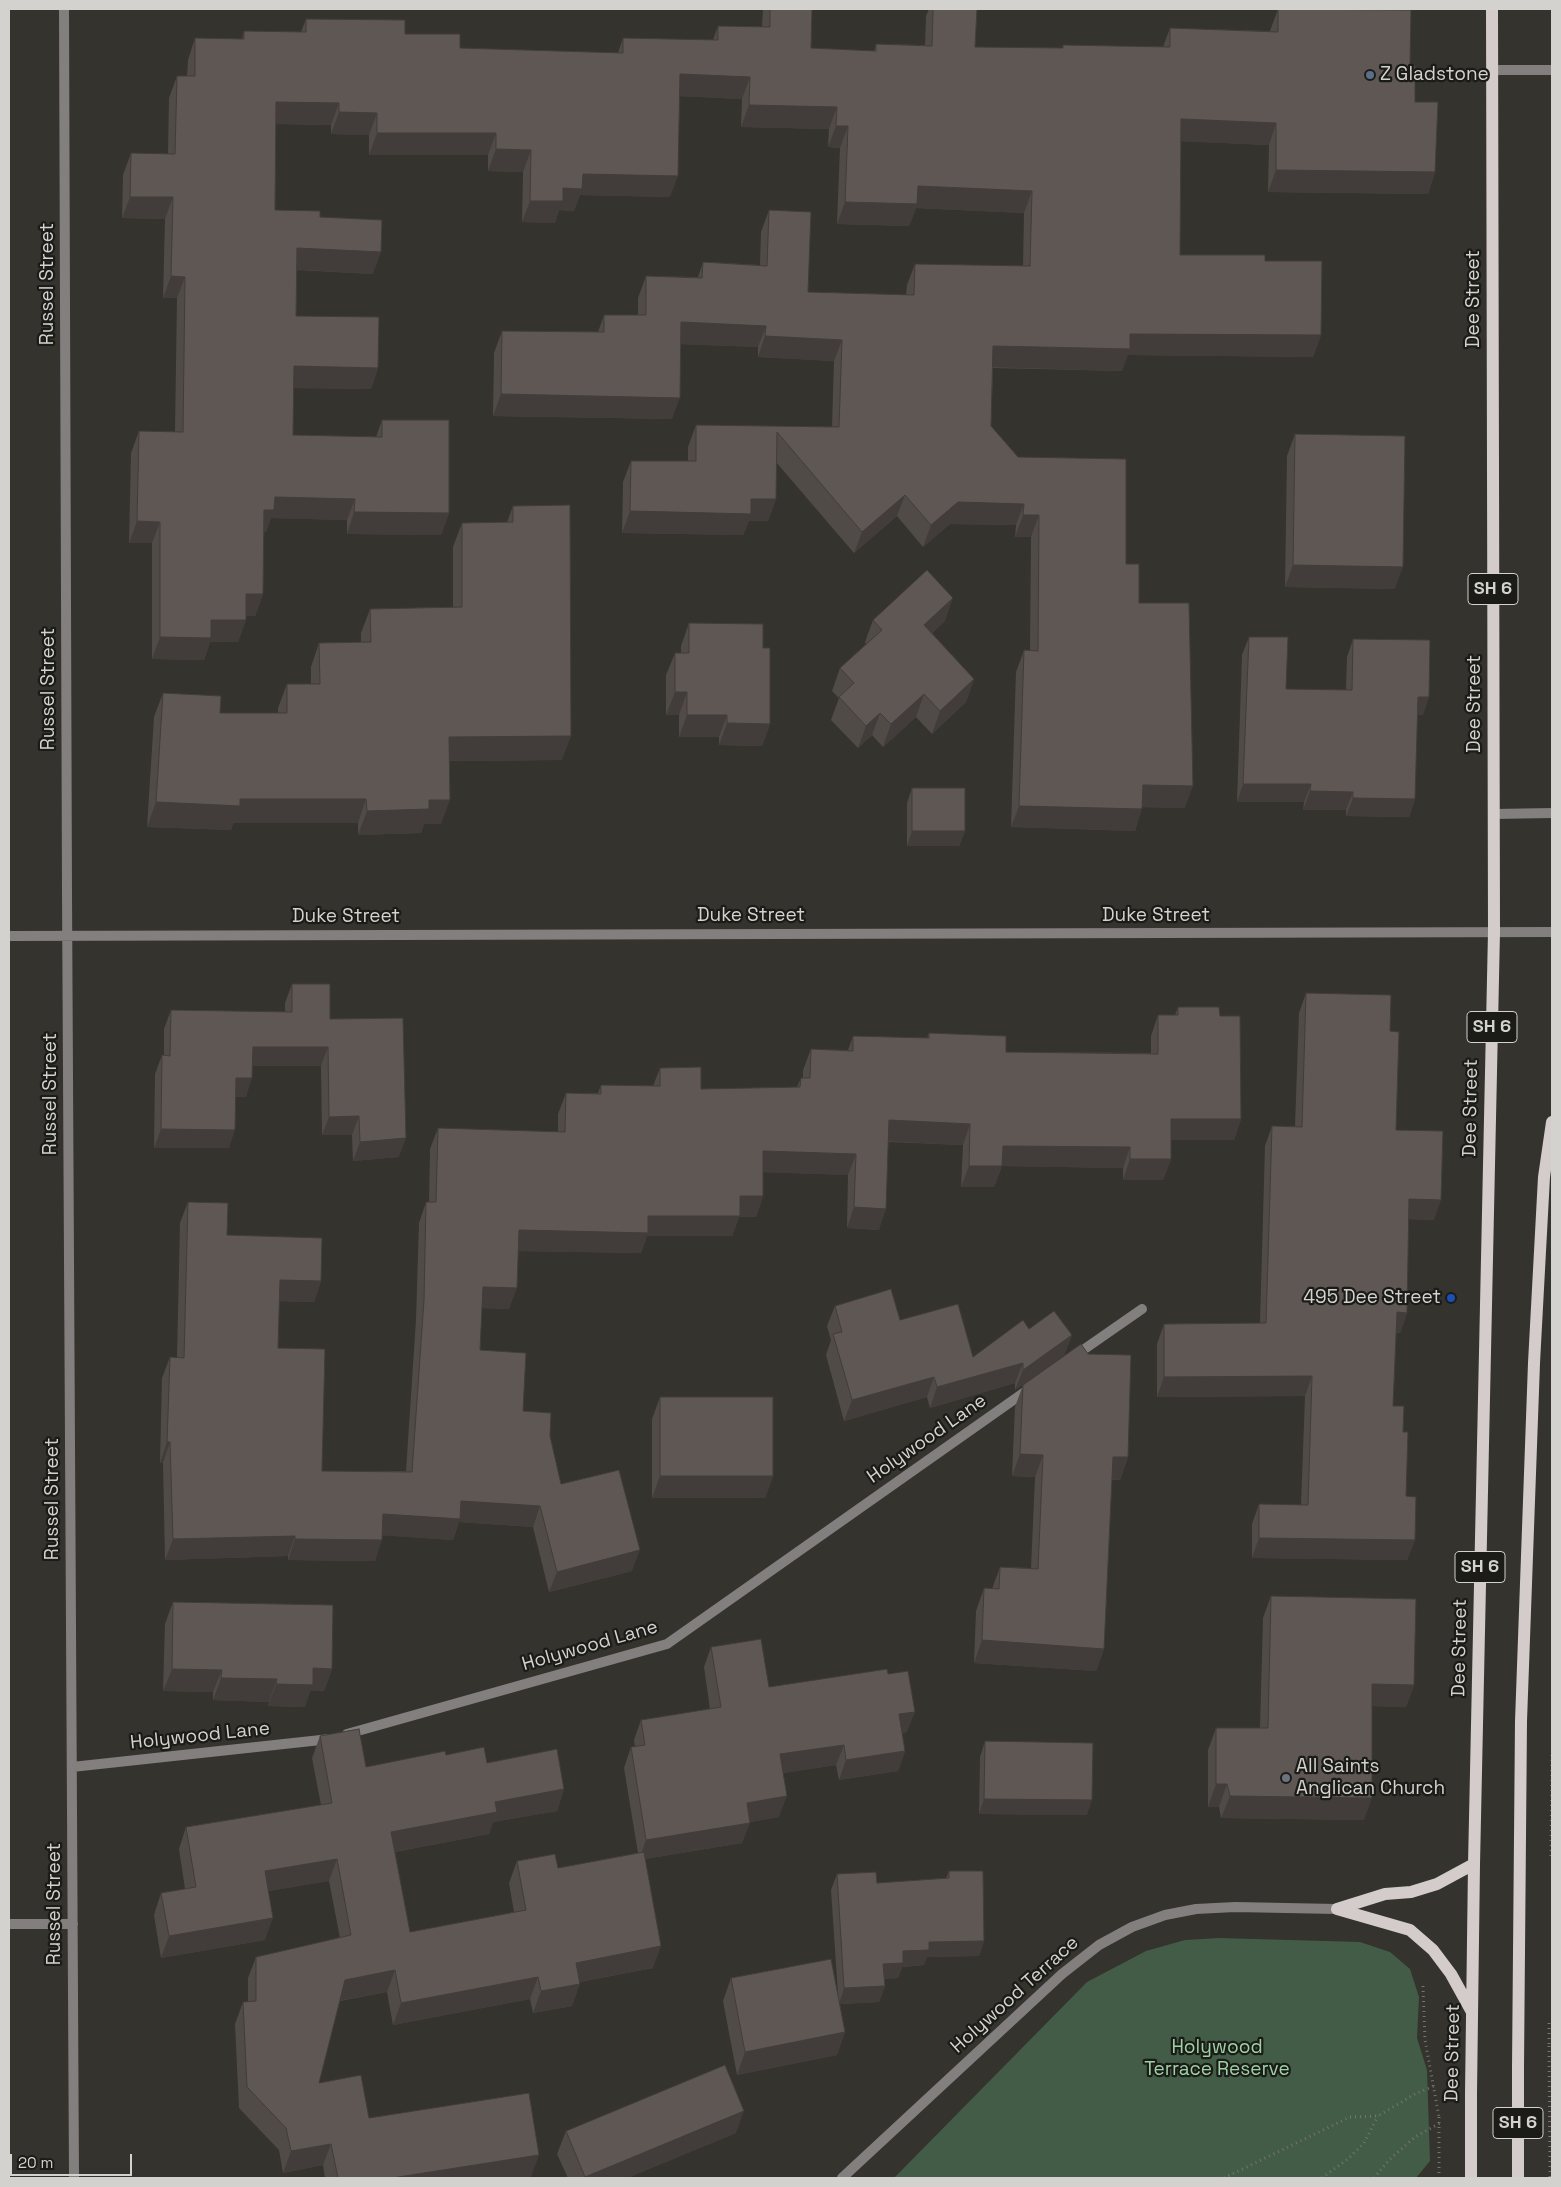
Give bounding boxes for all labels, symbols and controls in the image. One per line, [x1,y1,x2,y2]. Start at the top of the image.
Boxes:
place label: Z Gladstone [1380,64,1489,86]
marker: Z Gladstone [1364,69,1376,81]
street label: Russel Street [37,223,59,345]
street label: Dee Street [1463,250,1485,348]
road number: SH 6 [1468,574,1518,604]
street label: Russel Street [38,628,60,750]
street label: Dee Street [1464,655,1486,753]
street label: Duke Street [697,905,805,927]
street label: Duke Street [1102,905,1210,927]
street label: Duke Street [292,906,400,928]
road number: SH 6 [1467,1012,1517,1042]
street label: Russel Street [40,1033,62,1155]
street label: Dee Street [1459,1059,1483,1157]
place label: 495 Dee Street [1303,1287,1441,1309]
marker: 495 Dee Street [1445,1292,1457,1304]
street label: Holywood Lane [863,1389,991,1489]
street label: Russel Street [42,1438,64,1560]
road number: SH 6 [1455,1551,1505,1582]
street label: Dee Street [1448,1599,1472,1697]
street label: Holywood Lane [519,1616,661,1676]
street label: Holywood Lane [129,1717,271,1755]
place label: All Saints Anglican Church [1296,1756,1445,1800]
marker: All Saints Anglican Church [1280,1772,1292,1784]
street label: Russel Street [44,1843,66,1965]
street label: Holywood Terrace [946,1932,1084,2058]
street label: Dee Street [1441,2004,1465,2102]
park label: Holywood Terrace Reserve [1144,2037,1290,2081]
road number: SH 6 [1493,2108,1543,2138]
scale bar [12,2144,135,2176]
text: 20 m [18,2153,53,2172]

